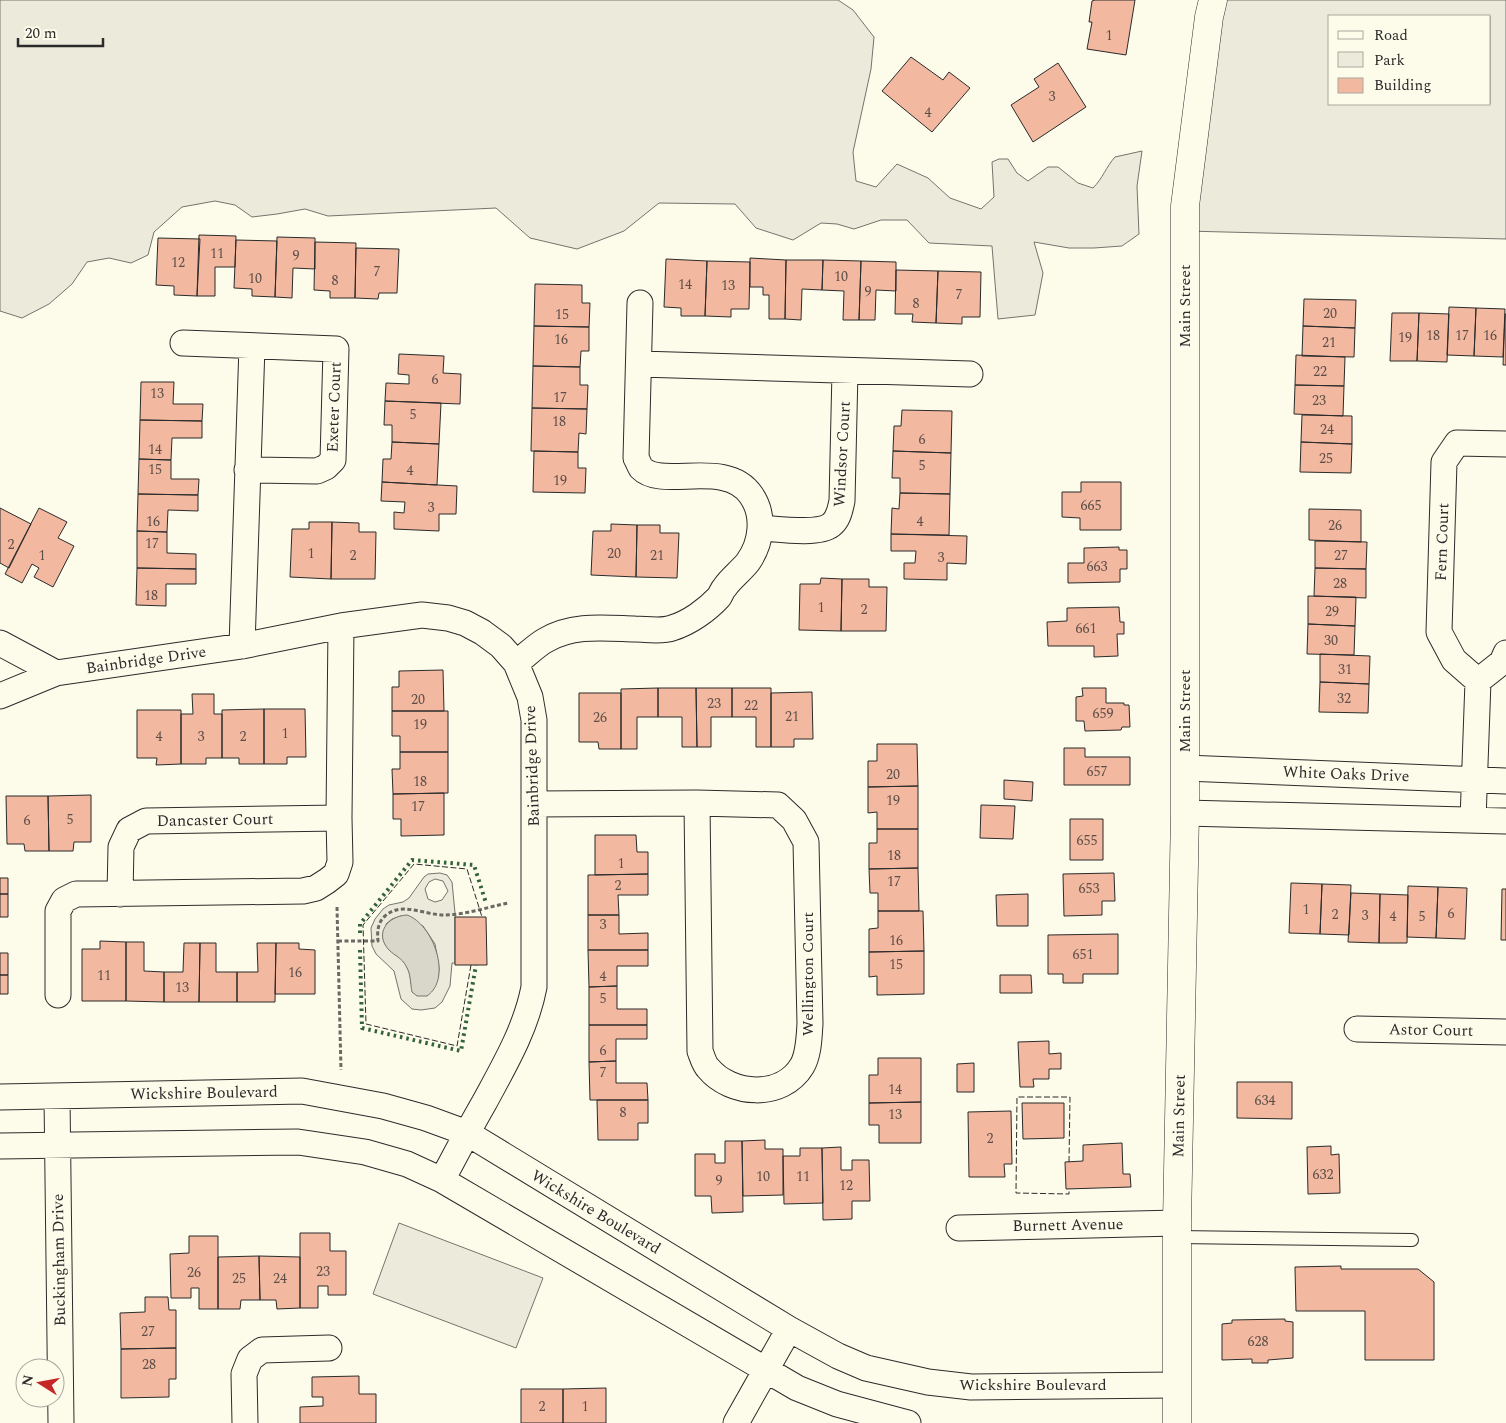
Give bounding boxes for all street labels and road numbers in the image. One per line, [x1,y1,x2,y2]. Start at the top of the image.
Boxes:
street label: Main Street [1173,264,1197,348]
street label: Exeter Court [320,361,348,453]
street label: Windsor Court [827,400,857,508]
street label: Fern Court [1429,502,1455,581]
street label: Bainbridge Drive [84,640,208,680]
street label: Main Street [1173,669,1197,753]
street label: Bainbridge Drive [518,705,546,827]
street label: White Oaks Drive [1282,760,1410,788]
street label: Dancaster Court [156,807,274,833]
street label: Wellington Court [796,911,820,1036]
street label: Astor Court [1389,1017,1474,1043]
street label: Main Street [1166,1074,1192,1158]
street label: Wickshire Boulevard [130,1080,278,1106]
street label: Wickshire Boulevard [527,1164,665,1260]
street label: Buckingham Drive [46,1194,72,1326]
street label: Burnett Avenue [1012,1212,1124,1238]
street label: Wickshire Boulevard [959,1373,1107,1397]

